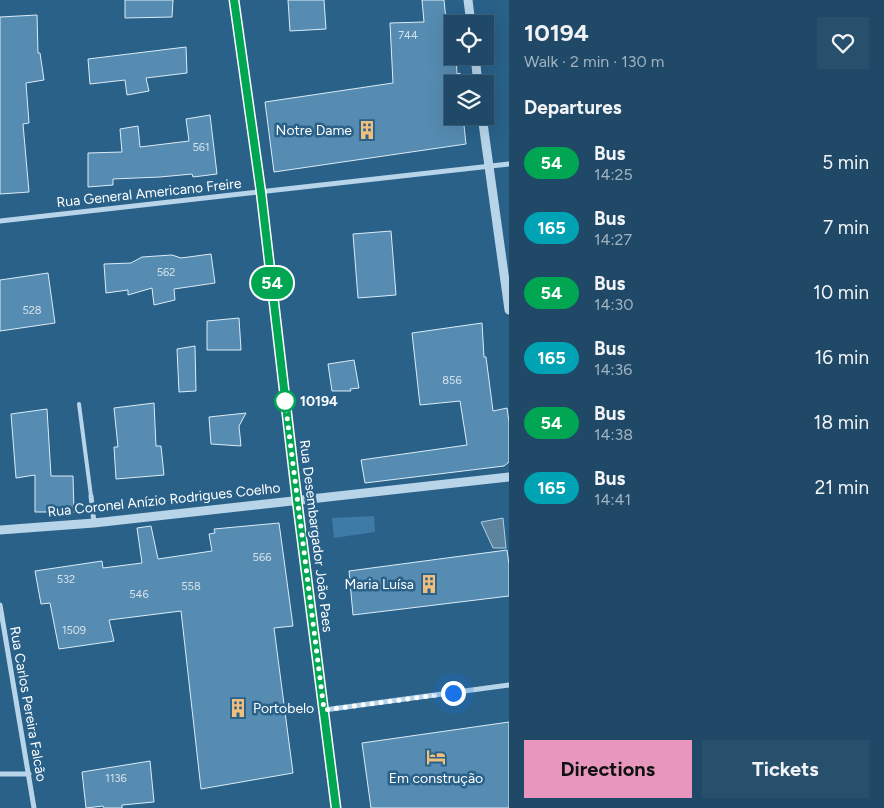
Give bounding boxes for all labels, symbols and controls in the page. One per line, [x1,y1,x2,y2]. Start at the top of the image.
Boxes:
map controls [444,15,494,125]
button: locate [444,15,494,65]
button: heart [817,17,869,69]
text: 10194 [524,18,589,47]
house number: 744 [398,29,418,42]
text: Walk · 2 min · 130 m [524,52,664,71]
button: layers [444,75,494,125]
text: Departures [524,96,622,119]
building icon: Notre Dame [356,119,378,141]
place label: Notre Dame [276,122,352,139]
house number: 561 [192,141,210,154]
text: Bus [594,142,625,165]
text: 5 min [822,151,869,174]
text: 54 [541,152,562,174]
text: 14:25 [594,165,633,184]
street label: Rua General Americano Freire [56,175,243,211]
text: Bus [594,207,625,230]
text: 7 min [823,216,869,239]
text: 165 [537,217,566,239]
text: 14:27 [594,230,632,249]
house number: 562 [157,266,175,279]
line badge: 54 [250,267,294,299]
text: 54 [261,272,283,294]
text: Bus [594,272,625,295]
text: 10 min [813,281,869,304]
text: 54 [541,282,562,304]
text: 14:30 [594,295,634,314]
house number: 528 [22,304,42,317]
text: Bus [594,337,625,360]
text: 16 min [815,346,869,369]
text: 165 [537,347,566,369]
text: 14:36 [594,360,632,379]
house number: 856 [442,374,462,387]
marker: 10194 [274,390,296,412]
place label: 10194 [300,393,338,410]
text: Bus [594,402,625,425]
text: 18 min [814,411,869,434]
text: 54 [541,412,562,434]
text: 14:38 [594,425,633,444]
street label: Rua Desembargador João Paes [296,439,336,633]
text: Bus [594,467,625,490]
text: 21 min [815,476,869,499]
text: 165 [537,477,566,499]
street label: Rua Coronel Anízio Rodrigues Coelho [47,479,281,521]
text: 14:41 [594,490,631,509]
house number: 566 [253,551,271,564]
house number: 532 [57,573,75,586]
building icon: Maria Luísa [418,573,440,595]
place label: Maria Luísa [344,576,414,593]
house number: 558 [181,580,201,593]
house number: 546 [129,588,149,601]
house number: 1509 [62,624,86,637]
street label: Rua Carlos Pereira Falcão [6,625,50,783]
your location [441,681,466,706]
building icon: Portobelo [227,697,249,719]
place label: Portobelo [253,700,314,717]
button: Directions [524,740,692,798]
button: Tickets [702,740,869,798]
hotel icon: Em construção [425,746,447,768]
place label: Em construção [389,770,483,787]
house number: 1136 [105,772,127,785]

